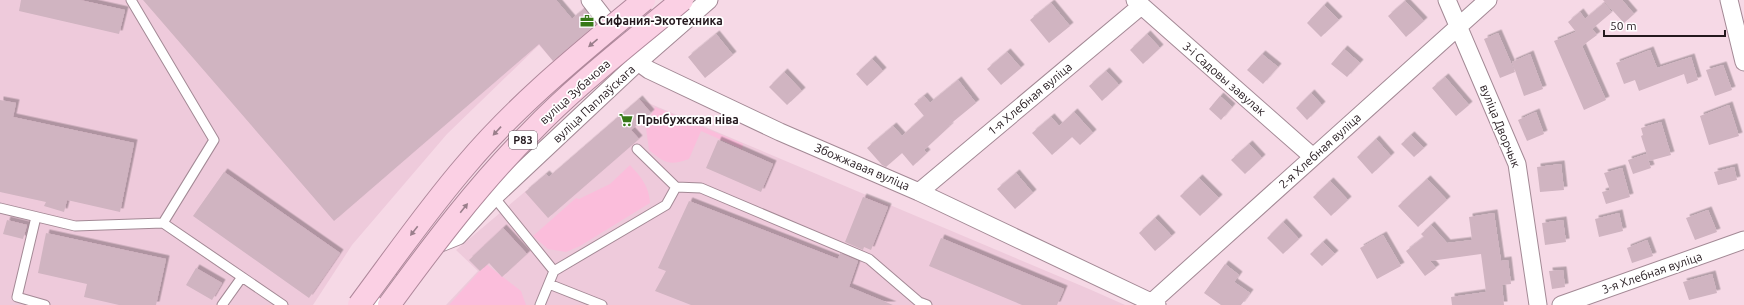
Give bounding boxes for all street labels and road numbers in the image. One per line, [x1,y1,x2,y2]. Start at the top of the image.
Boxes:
street label: 3-і Садовы завулак [1180,39,1268,118]
street label: вуліца Зубачова [537,57,612,127]
street label: 1-я Хлебная вуліца [985,60,1074,137]
street label: вуліца Паплаўскага [550,62,637,145]
street label: вуліца Дворчык [1478,82,1523,169]
street label: 2-я Хлебная вуліца [1276,111,1363,191]
road number: Р83 [509,131,537,149]
street label: Збожжавая вуліца [813,141,912,192]
street label: 3-я Хлебная вуліца [1600,249,1704,296]

